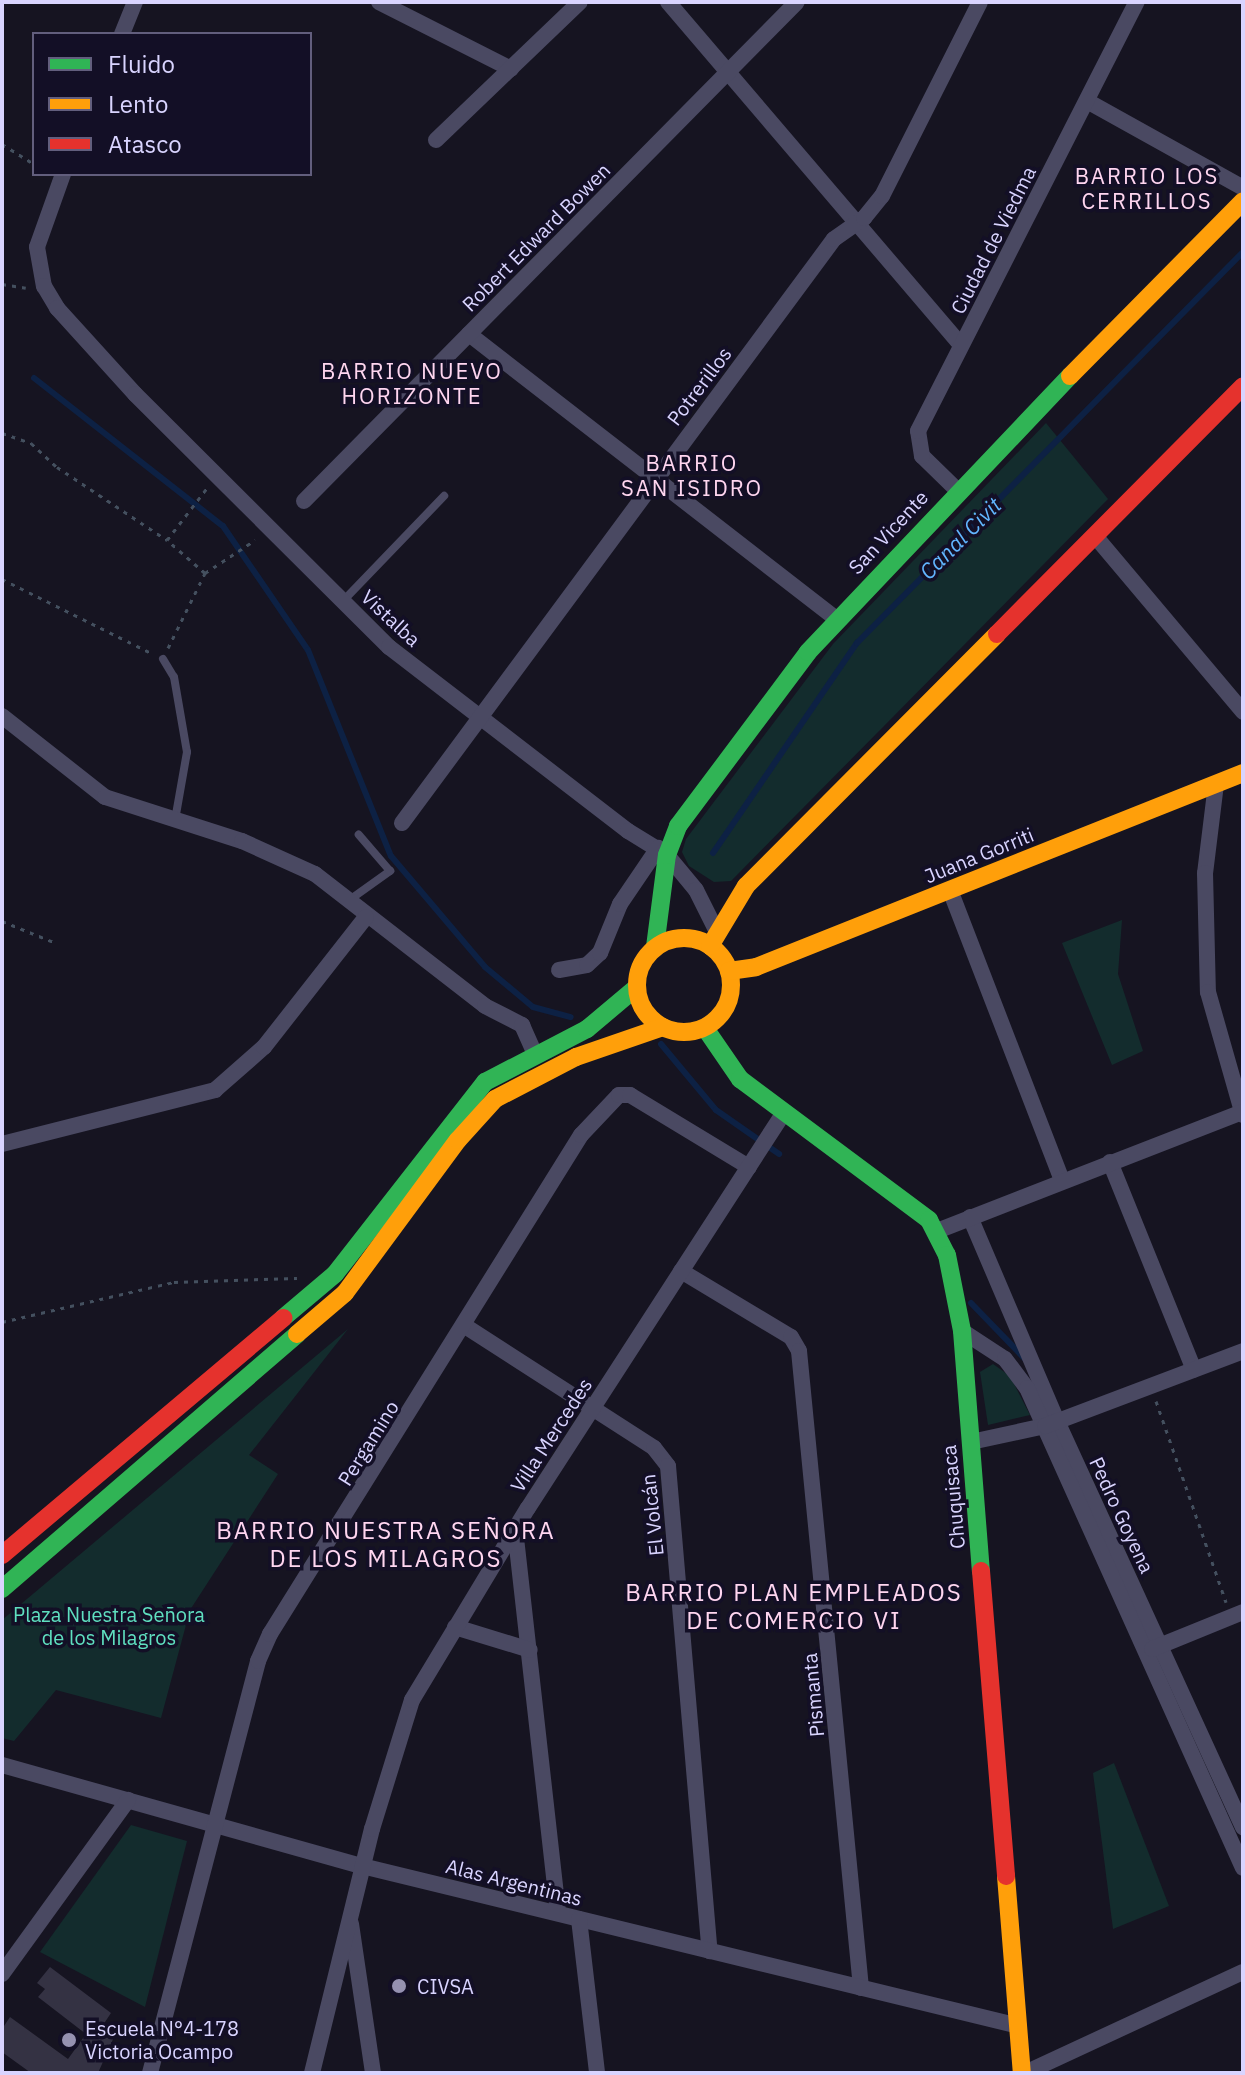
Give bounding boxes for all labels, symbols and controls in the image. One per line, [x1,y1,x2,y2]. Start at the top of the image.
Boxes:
legend [32,32,312,176]
text: Fluido [108,48,175,80]
text: Lento [108,88,168,120]
text: Atasco [108,128,182,160]
street label: Robert Edward Bowen [457,158,615,316]
street label: Ciudad de Viedma [945,162,1041,318]
district label: BARRIO LOS CERRILLOS [1075,162,1219,214]
street label: Potrerillos [662,342,736,430]
district label: BARRIO NUEVO HORIZONTE [321,357,503,408]
district label: BARRIO SAN ISIDRO [621,449,763,500]
street label: San Vicente [843,485,933,579]
water label: Canal Civit [914,492,1006,584]
street label: Vistalba [356,585,426,651]
street label: Juana Gorriti [921,822,1037,888]
street label: Villa Mercedes [505,1374,597,1496]
street label: Pergamino [332,1396,404,1490]
street label: Chuquisaca [937,1444,969,1550]
street label: Pedro Goyena [1085,1453,1159,1577]
street label: El Volcán [636,1473,668,1557]
district label: BARRIO NUESTRA SEÑORA DE LOS MILAGROS [216,1517,556,1573]
district label: BARRIO PLAN EMPLEADOS DE COMERCIO VI [625,1579,963,1635]
park label: Plaza Nuestra Señora de los Milagros [13,1603,205,1650]
street label: Pismanta [797,1652,829,1738]
street label: Alas Argentinas [443,1853,585,1911]
place label: CIVSA [417,1974,474,1998]
marker: CIVSA [388,1975,410,1997]
place label: Escuela N°4-178 Victoria Ocampo [85,2016,239,2063]
marker: Escuela N°4-178 Victoria Ocampo [60,2031,78,2049]

